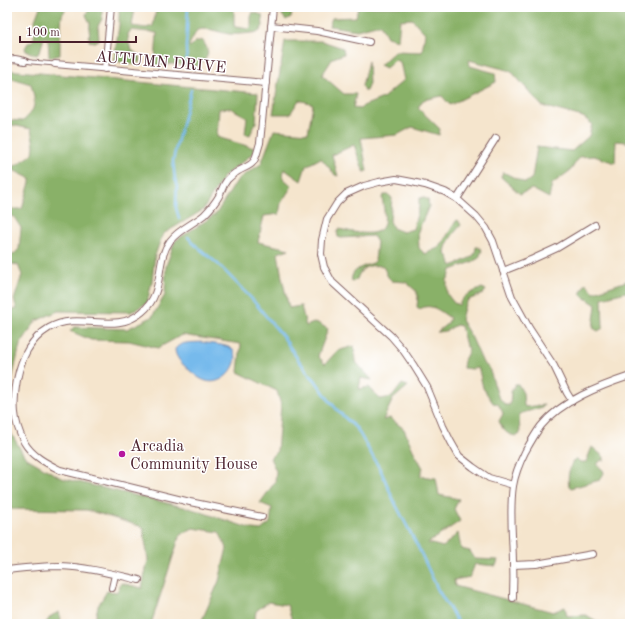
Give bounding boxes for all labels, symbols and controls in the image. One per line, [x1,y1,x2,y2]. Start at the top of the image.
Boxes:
scale bar [20,18,136,44]
text: 100 m [26,27,60,39]
street label: AUTUMN DRIVE [95,49,227,77]
place label: Arcadia Community House [130,439,258,473]
marker: Arcadia Community House [117,449,127,459]

